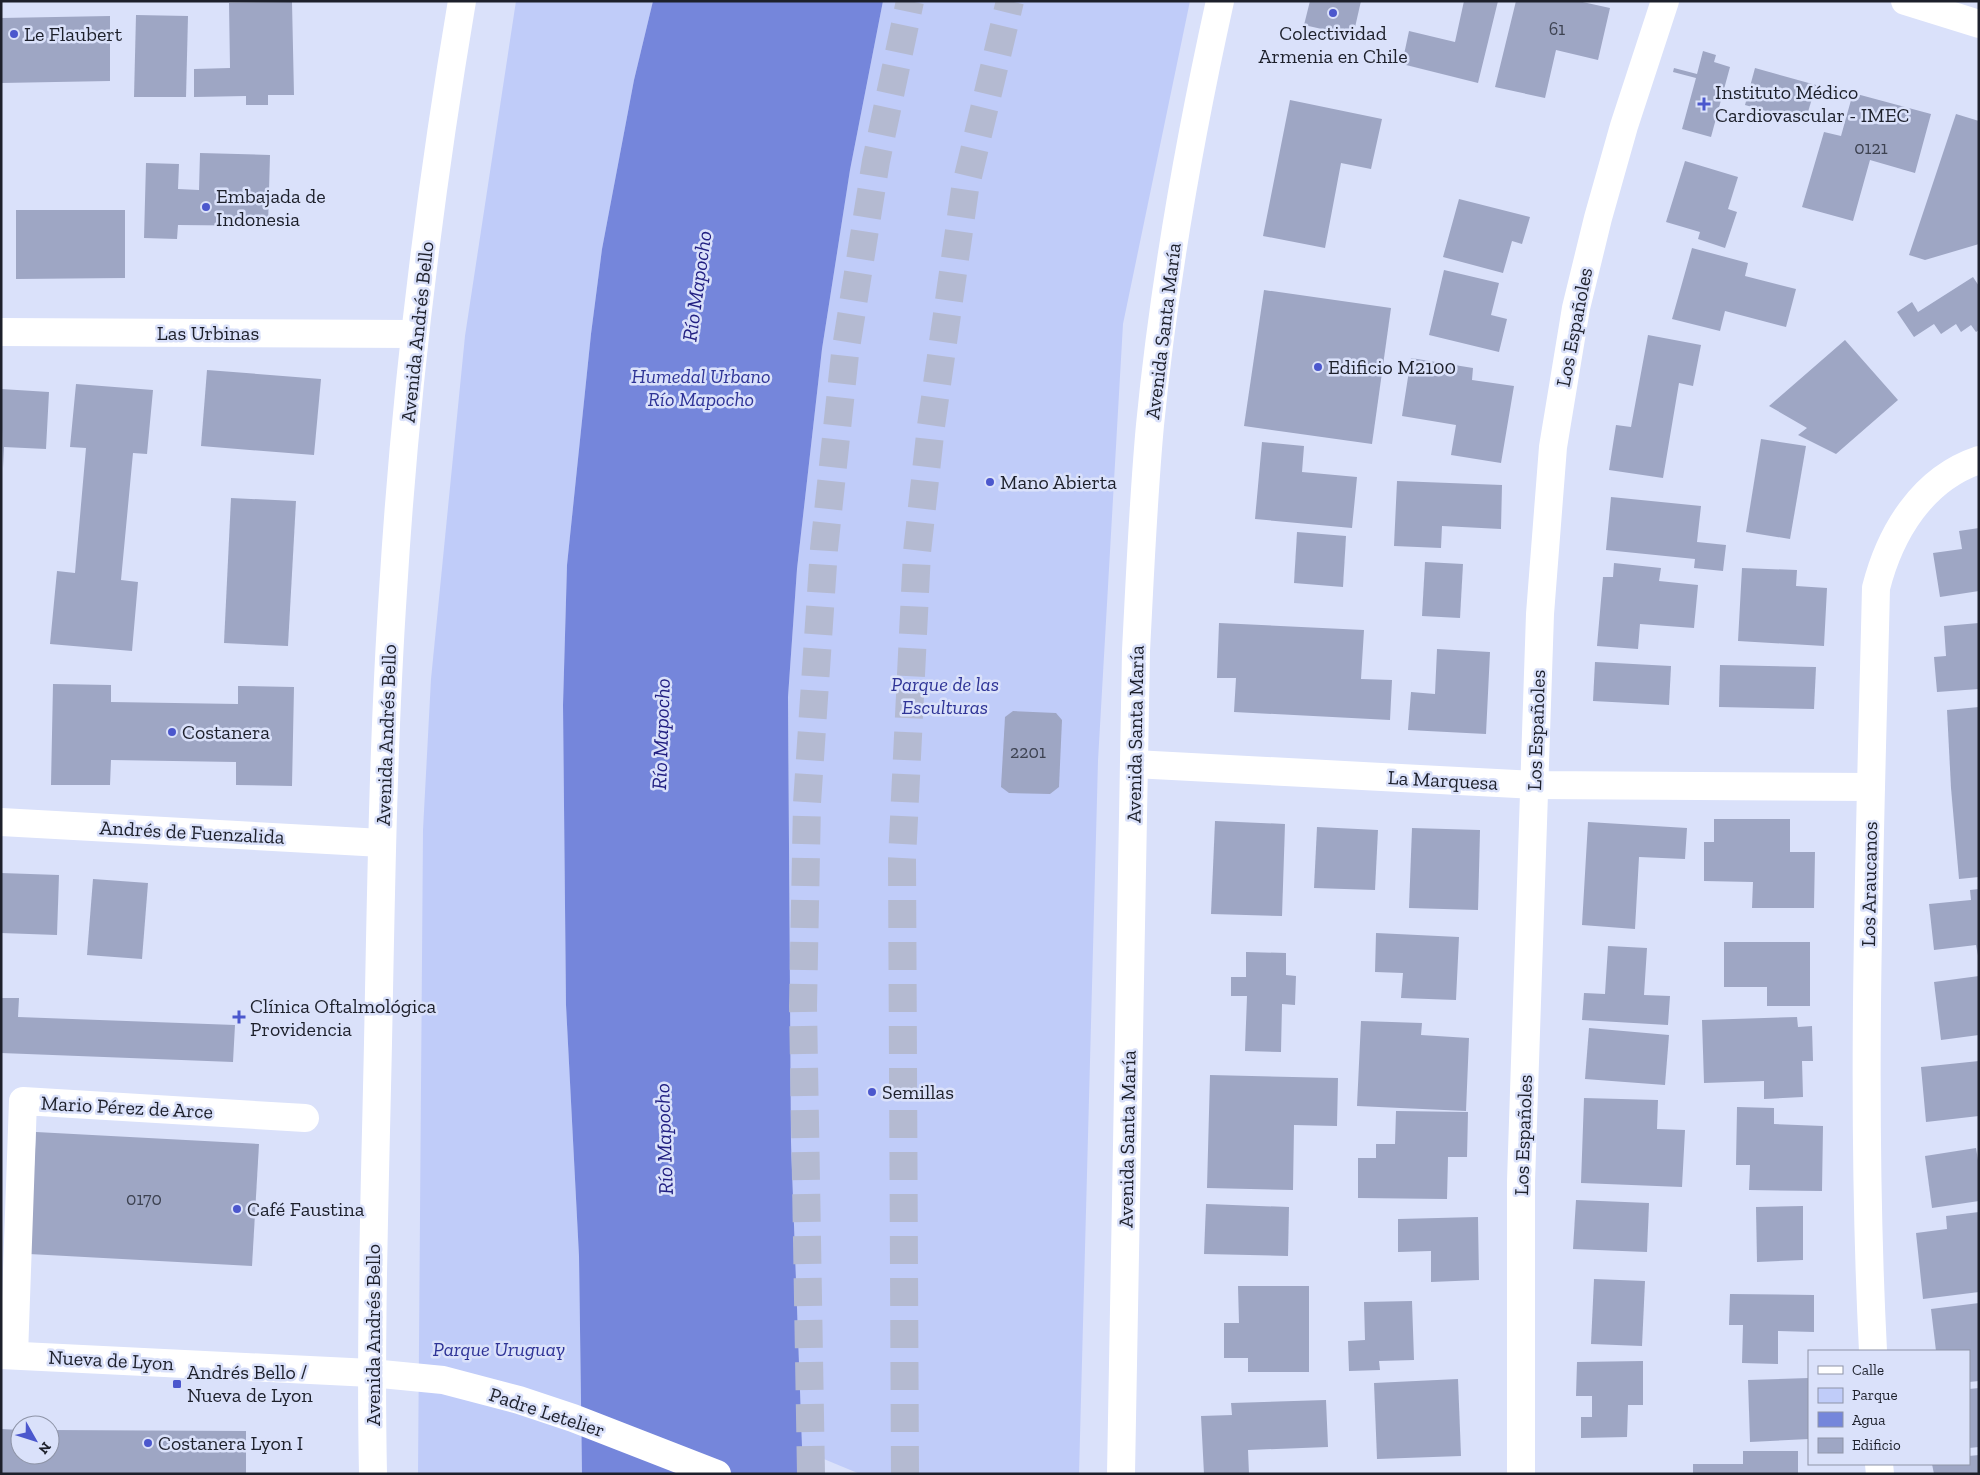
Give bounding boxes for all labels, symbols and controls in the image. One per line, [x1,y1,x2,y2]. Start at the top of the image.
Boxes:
marker: Colectividad Armenia en Chile [1327,7,1339,19]
house number: 61 [1549,18,1565,40]
place label: Colectividad Armenia en Chile [1258,21,1408,68]
place label: Le Flaubert [24,22,123,46]
marker: Le Flaubert [8,28,20,40]
place label: Instituto Médico Cardiovascular - IMEC [1715,80,1909,127]
marker: Instituto Médico Cardiovascular - IMEC [1697,97,1711,111]
house number: 0121 [1854,137,1888,159]
place label: Embajada de Indonesia [216,184,326,231]
marker: Embajada de Indonesia [200,201,212,213]
water label: Río Mapocho [676,229,717,343]
street label: Avenida Andrés Bello [396,240,438,424]
street label: Avenida Santa María [1140,241,1186,421]
street label: Los Españoles [1551,265,1597,389]
street label: Las Urbinas [157,321,259,345]
place label: Edificio M2100 [1328,355,1456,379]
marker: Edificio M2100 [1312,361,1324,373]
park label: Humedal Urbano Río Mapocho [631,364,771,411]
place label: Mano Abierta [1000,470,1117,494]
marker: Mano Abierta [984,476,996,488]
street label: Avenida Andrés Bello [371,644,401,826]
street label: Avenida Santa María [1121,645,1149,823]
street label: Los Españoles [1522,669,1550,791]
park label: Parque de las Esculturas [891,672,999,719]
water label: Río Mapocho [646,678,675,790]
place label: Costanera [182,720,270,744]
marker: Costanera [166,726,178,738]
house number: 2201 [1010,741,1046,763]
street label: La Marquesa [1387,765,1499,795]
street label: Andrés de Fuenzalida [99,815,285,849]
street label: Los Araucanos [1856,821,1882,947]
place label: Clínica Oftalmológica Providencia [250,994,437,1041]
marker: Clínica Oftalmológica Providencia [232,1010,246,1024]
street label: Avenida Santa María [1113,1050,1141,1228]
street label: Los Españoles [1509,1074,1537,1196]
place label: Semillas [882,1080,954,1104]
water label: Río Mapocho [649,1083,678,1195]
marker: Semillas [866,1086,878,1098]
street label: Mario Pérez de Arce [40,1091,214,1123]
house number: 0170 [126,1188,162,1210]
place label: Café Faustina [247,1197,365,1221]
marker: Café Faustina [231,1203,243,1215]
street label: Avenida Andrés Bello [361,1244,385,1426]
park label: Parque Uruguay [433,1337,565,1361]
street label: Nueva de Lyon [48,1345,175,1375]
legend [1808,1350,1970,1465]
place label: Andrés Bello / Nueva de Lyon [187,1360,313,1407]
text: Calle [1852,1361,1884,1379]
marker: Andrés Bello / Nueva de Lyon [171,1378,183,1390]
street label: Padre Letelier [486,1382,608,1442]
text: Parque [1852,1386,1898,1404]
text: Agua [1852,1411,1885,1429]
north arrow [10,1415,60,1465]
place label: Costanera Lyon I [158,1431,303,1455]
text: Edificio [1852,1436,1901,1454]
marker: Costanera Lyon I [142,1437,154,1449]
text: N [35,1438,55,1458]

